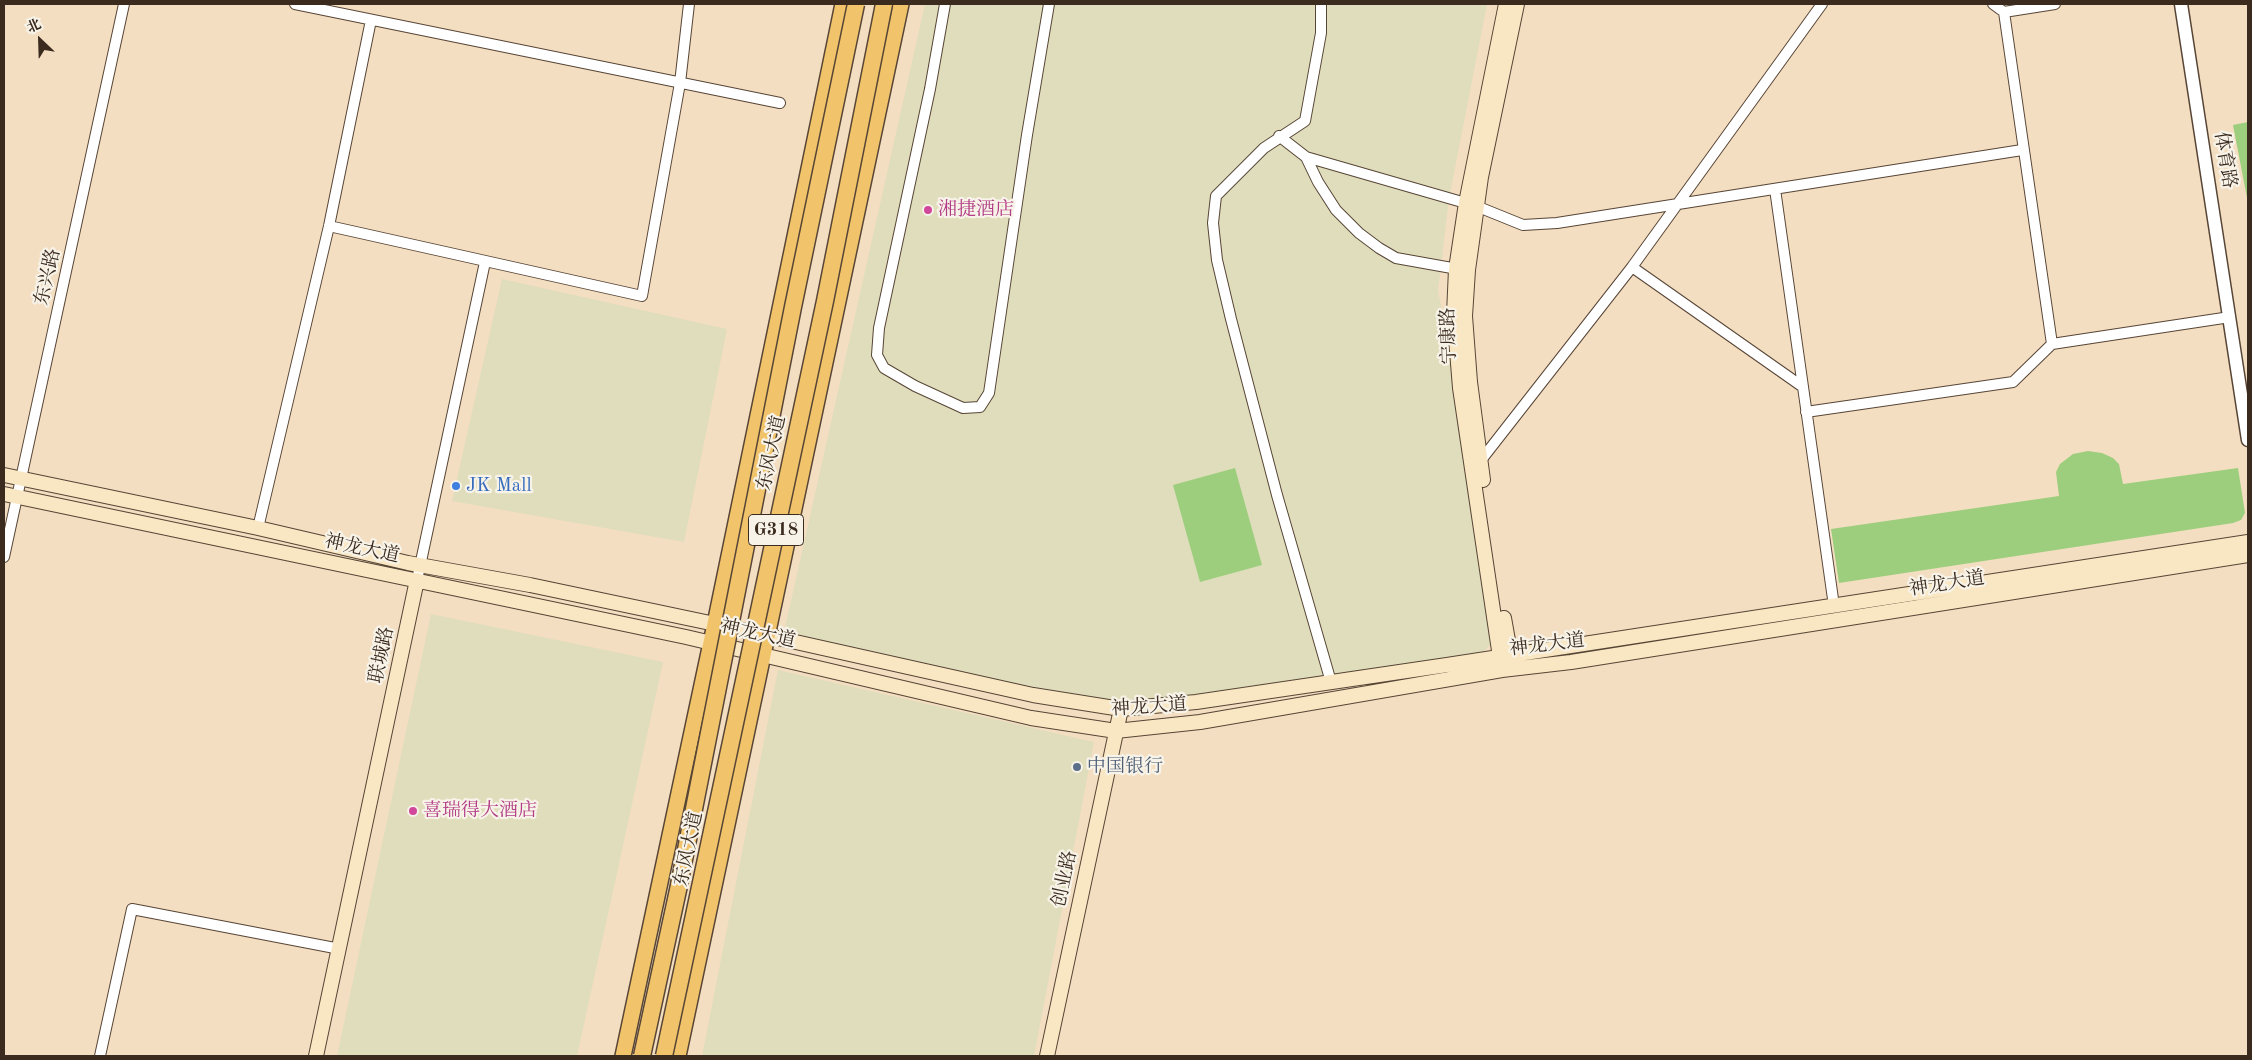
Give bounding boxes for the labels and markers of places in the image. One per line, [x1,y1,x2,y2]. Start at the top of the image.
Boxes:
place label: 湘捷酒店 [938,199,1014,221]
marker: 湘捷酒店 [922,204,934,216]
place label: JK Mall [466,475,532,497]
marker: JK Mall [450,480,462,492]
place label: 中国银行 [1087,756,1163,778]
marker: 中国银行 [1071,761,1083,773]
place label: 喜瑞得大酒店 [423,800,537,822]
marker: 喜瑞得大酒店 [407,805,419,817]

